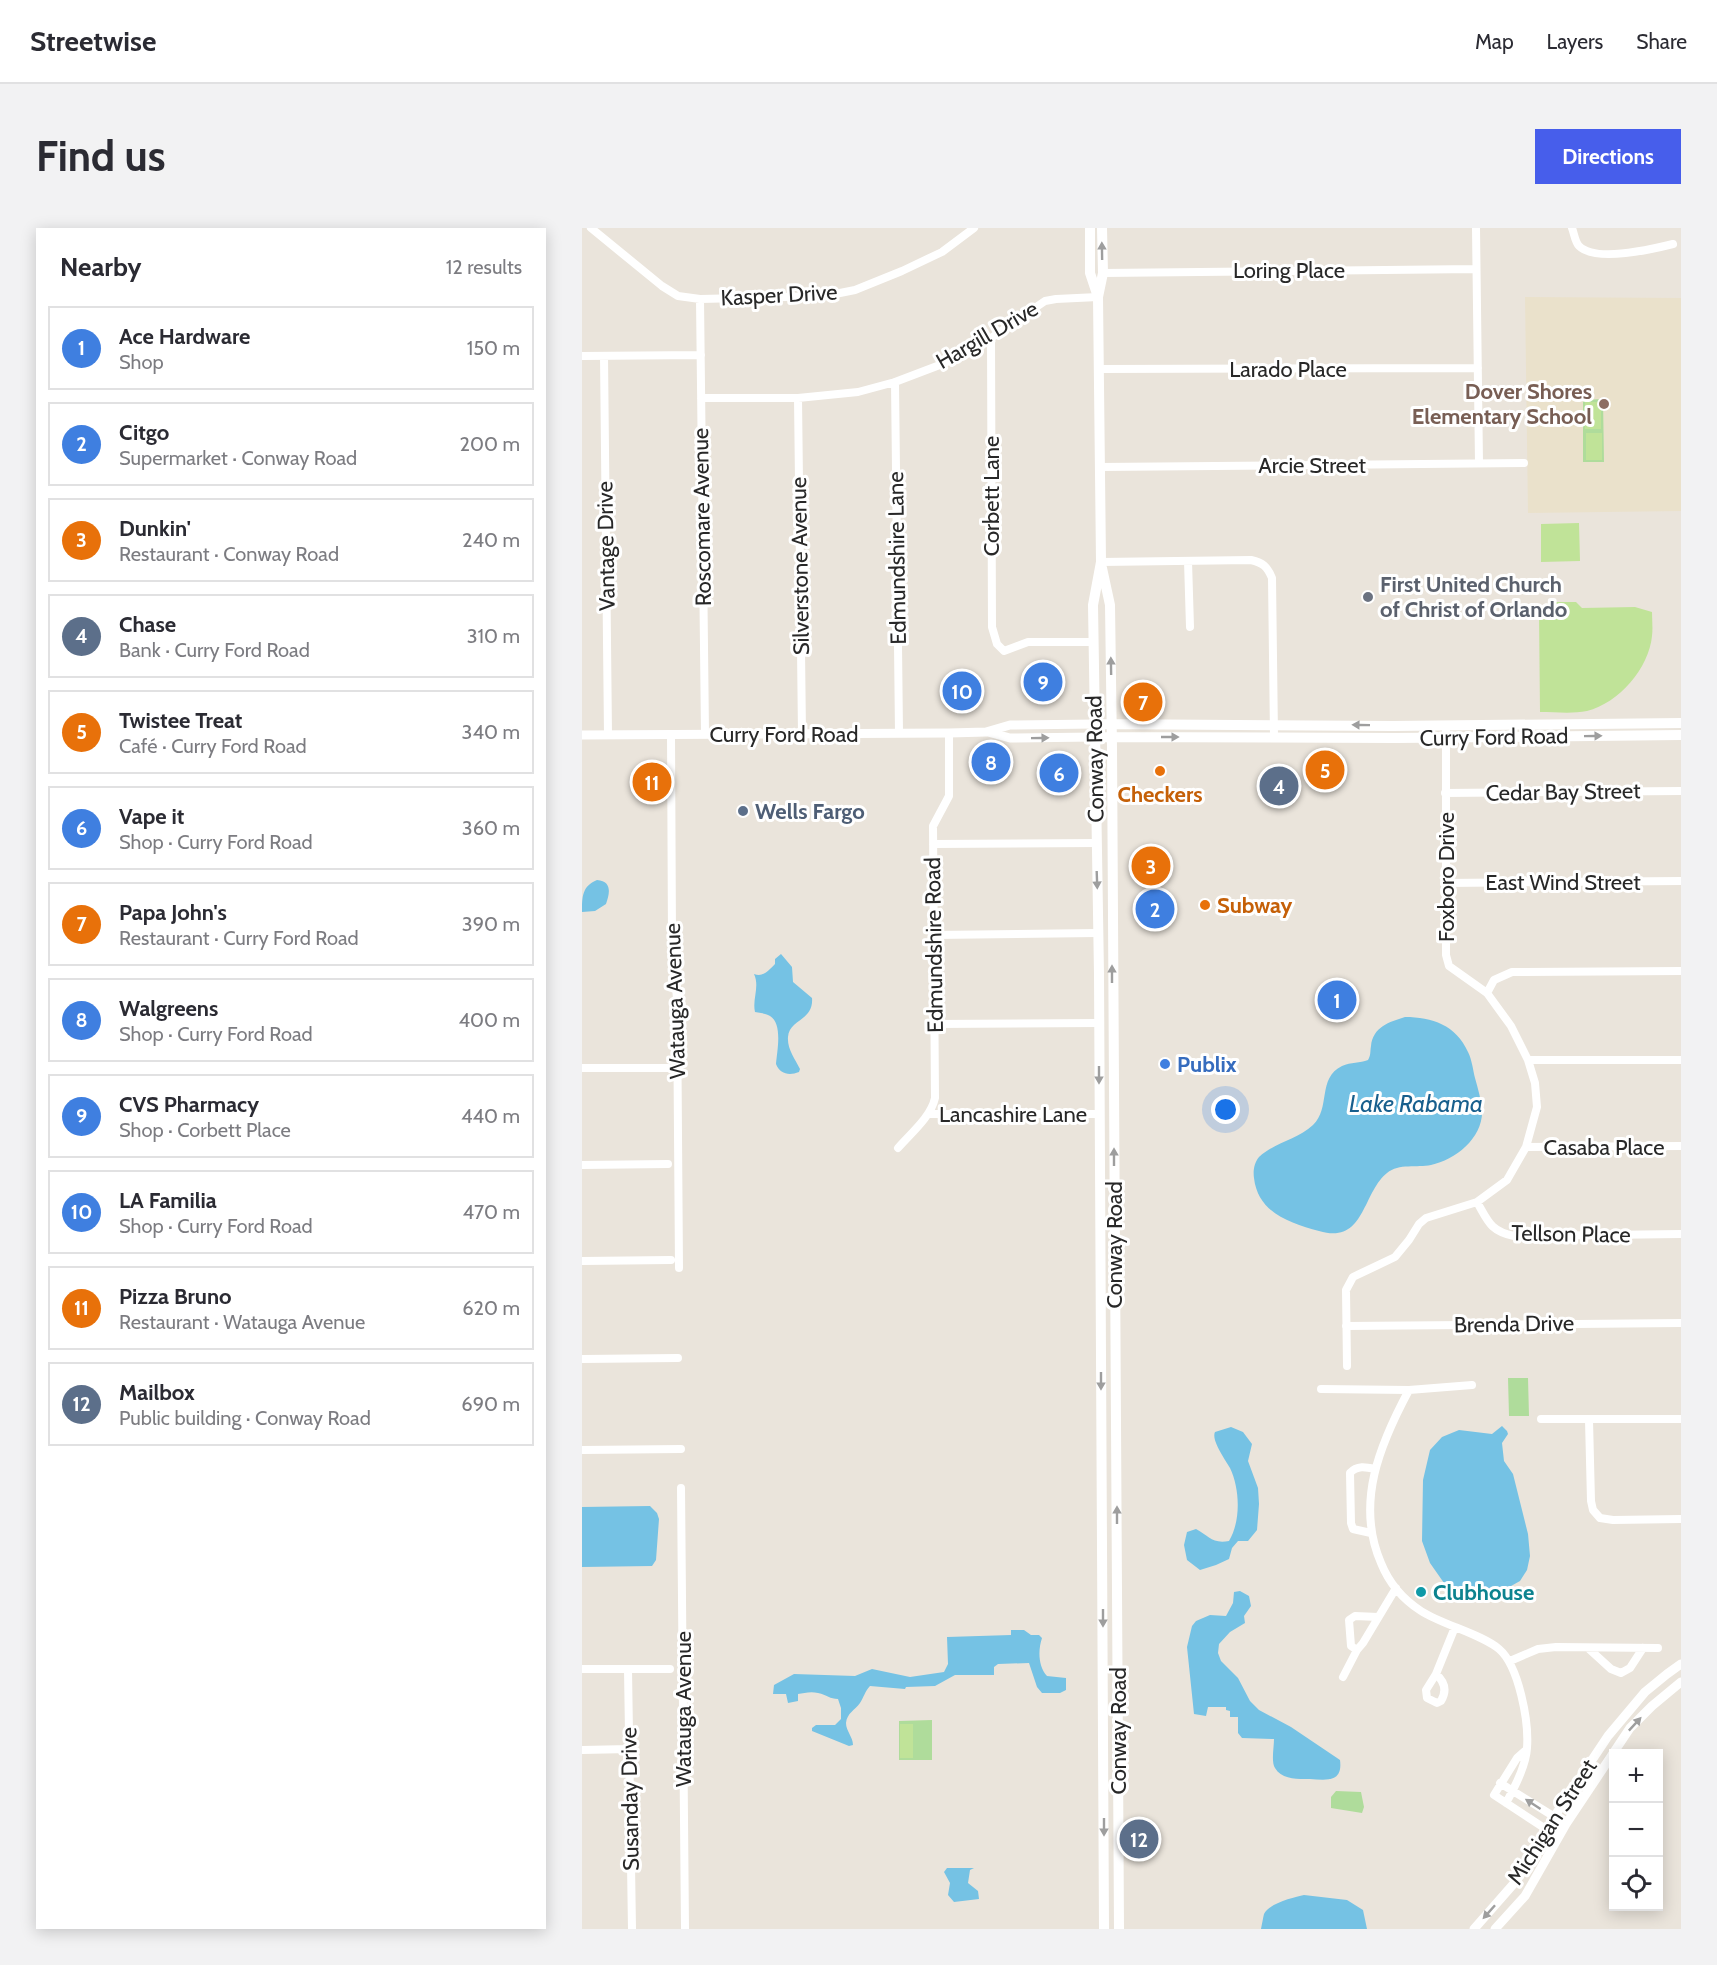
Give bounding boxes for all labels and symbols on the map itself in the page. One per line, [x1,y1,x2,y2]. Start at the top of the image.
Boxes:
one-way arrow [1097,241,1107,260]
street label: Loring Place [1233,257,1345,284]
street label: Kasper Drive [720,278,838,312]
street label: Hargill Drive [931,295,1043,375]
street label: Larado Place [1229,356,1347,383]
place label: Dover Shores Elementary School [1412,378,1592,430]
marker: Dover Shores Elementary School [1597,397,1611,411]
street label: Roscomare Avenue [687,428,717,606]
street label: Corbett Lane [978,436,1005,556]
street label: Arcie Street [1258,452,1366,479]
street label: Edmundshire Lane [882,471,912,645]
street label: Silverstone Avenue [785,477,815,655]
street label: Vantage Drive [591,481,621,611]
place label: First United Church of Christ of Orlando [1380,571,1567,623]
marker: First United Church of Christ of Orlando [1361,590,1375,604]
one-way arrow [1106,656,1116,675]
pin: 9 [1024,660,1062,704]
pin: 10 [942,668,982,714]
pin: 7 [1124,680,1162,724]
street label: Conway Road [1080,695,1110,823]
one-way arrow [1351,720,1370,730]
street label: Curry Ford Road [710,721,858,748]
street label: Curry Ford Road [1419,722,1569,752]
one-way arrow [1583,731,1602,741]
one-way arrow [1160,732,1179,742]
one-way arrow [1030,733,1049,742]
pin: 8 [972,740,1010,784]
pin: 5 [1306,748,1344,792]
pin: 6 [1040,750,1078,796]
pin: 11 [632,760,672,804]
marker: Checkers [1153,764,1167,778]
pin: 4 [1260,764,1298,808]
street label: Cedar Bay Street [1485,777,1641,807]
place label: Checkers [1118,781,1202,808]
place label: Wells Fargo [755,798,865,825]
marker: Wells Fargo [736,804,750,818]
street label: Foxboro Drive [1433,812,1460,942]
pin: 3 [1132,844,1170,888]
street label: Edmundshire Road [919,857,949,1033]
street label: East Wind Street [1485,869,1641,896]
one-way arrow [1092,870,1101,889]
pin: 2 [1136,886,1174,932]
place label: Subway [1217,892,1293,919]
marker: Subway [1198,898,1212,912]
street label: Watauga Avenue [659,923,691,1079]
one-way arrow [1107,965,1117,984]
pin: 1 [1318,978,1356,1022]
place label: Publix [1177,1051,1237,1078]
marker: Publix [1158,1057,1172,1071]
one-way arrow [1094,1065,1103,1084]
water label: Lake Rabama [1349,1089,1483,1118]
your location [1211,1095,1240,1124]
street label: Lancashire Lane [939,1101,1087,1128]
street label: Casaba Place [1544,1134,1664,1161]
one-way arrow [1109,1148,1119,1167]
street label: Conway Road [1101,1181,1128,1309]
street label: Tellson Place [1511,1219,1631,1249]
street label: Brenda Drive [1454,1309,1574,1339]
one-way arrow [1096,1371,1106,1390]
one-way arrow [1112,1506,1121,1525]
place label: Clubhouse [1433,1579,1534,1606]
marker: Clubhouse [1414,1585,1428,1599]
one-way arrow [1098,1608,1108,1627]
street label: Watauga Avenue [670,1631,697,1787]
street label: Conway Road [1105,1667,1132,1795]
one-way arrow [1628,1717,1641,1732]
street label: Susanday Drive [615,1727,645,1871]
street label: Michigan Street [1501,1754,1603,1890]
one-way arrow [1525,1798,1542,1809]
pin: 12 [1120,1816,1158,1862]
one-way arrow [1099,1818,1109,1837]
one-way arrow [1483,1904,1496,1919]

